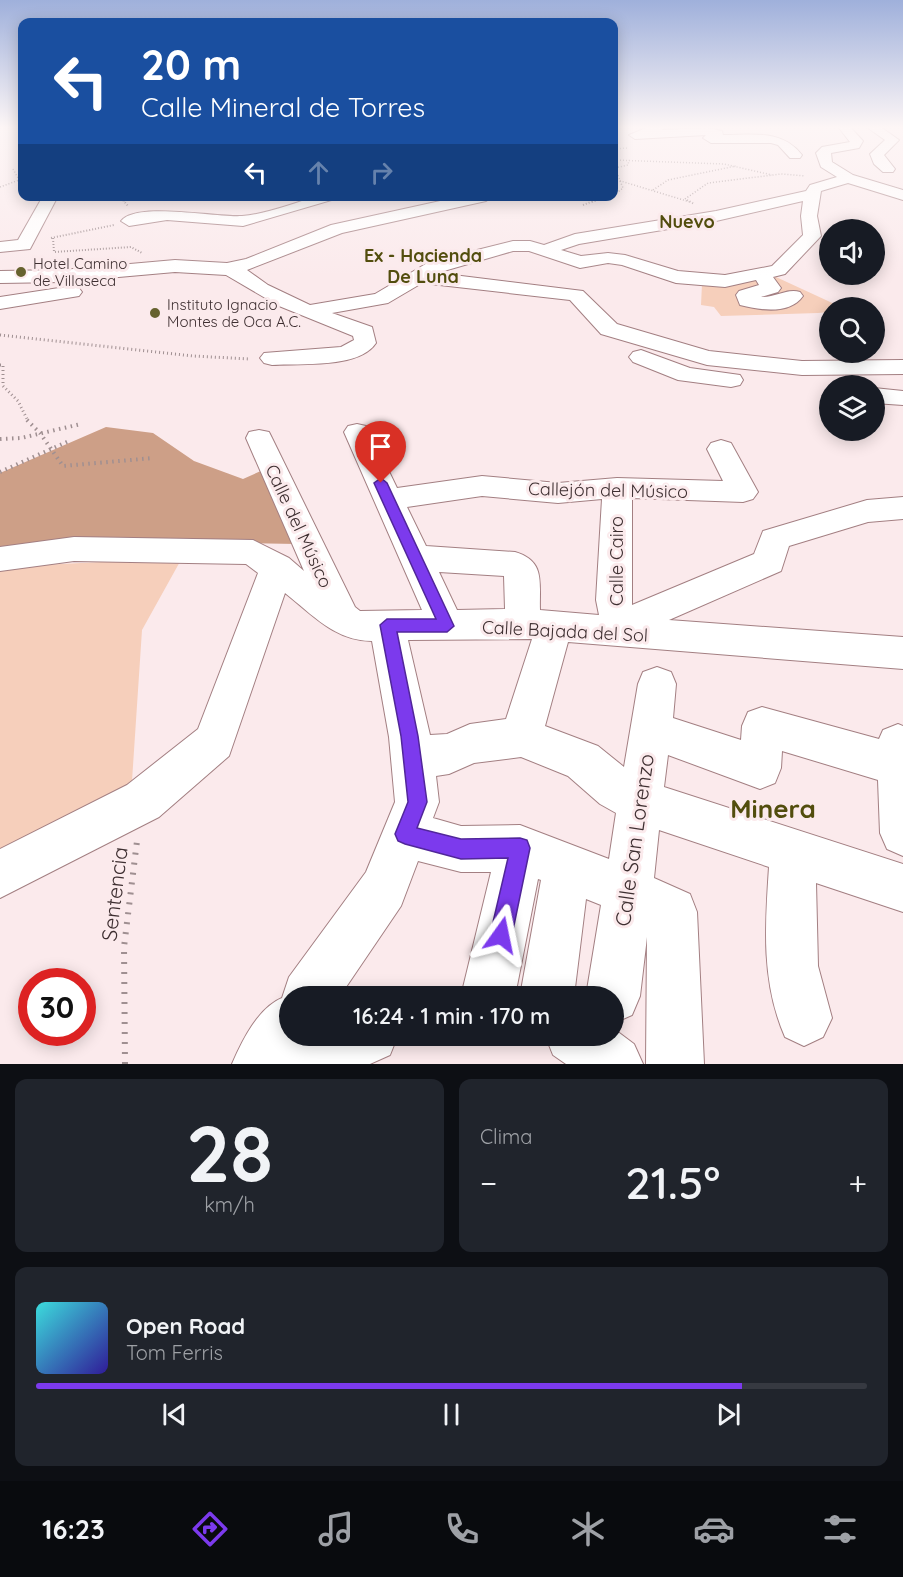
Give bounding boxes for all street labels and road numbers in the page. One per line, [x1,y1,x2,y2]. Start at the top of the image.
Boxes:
street label: Calle del Músico [260,461,338,591]
street label: Callejón del Músico [528,477,688,503]
street label: Calle Cairo [605,516,628,606]
street label: Calle Bajada del Sol [481,615,649,647]
street label: Calle San Lorenzo [609,752,659,928]
street label: Sentencia [95,845,133,943]

